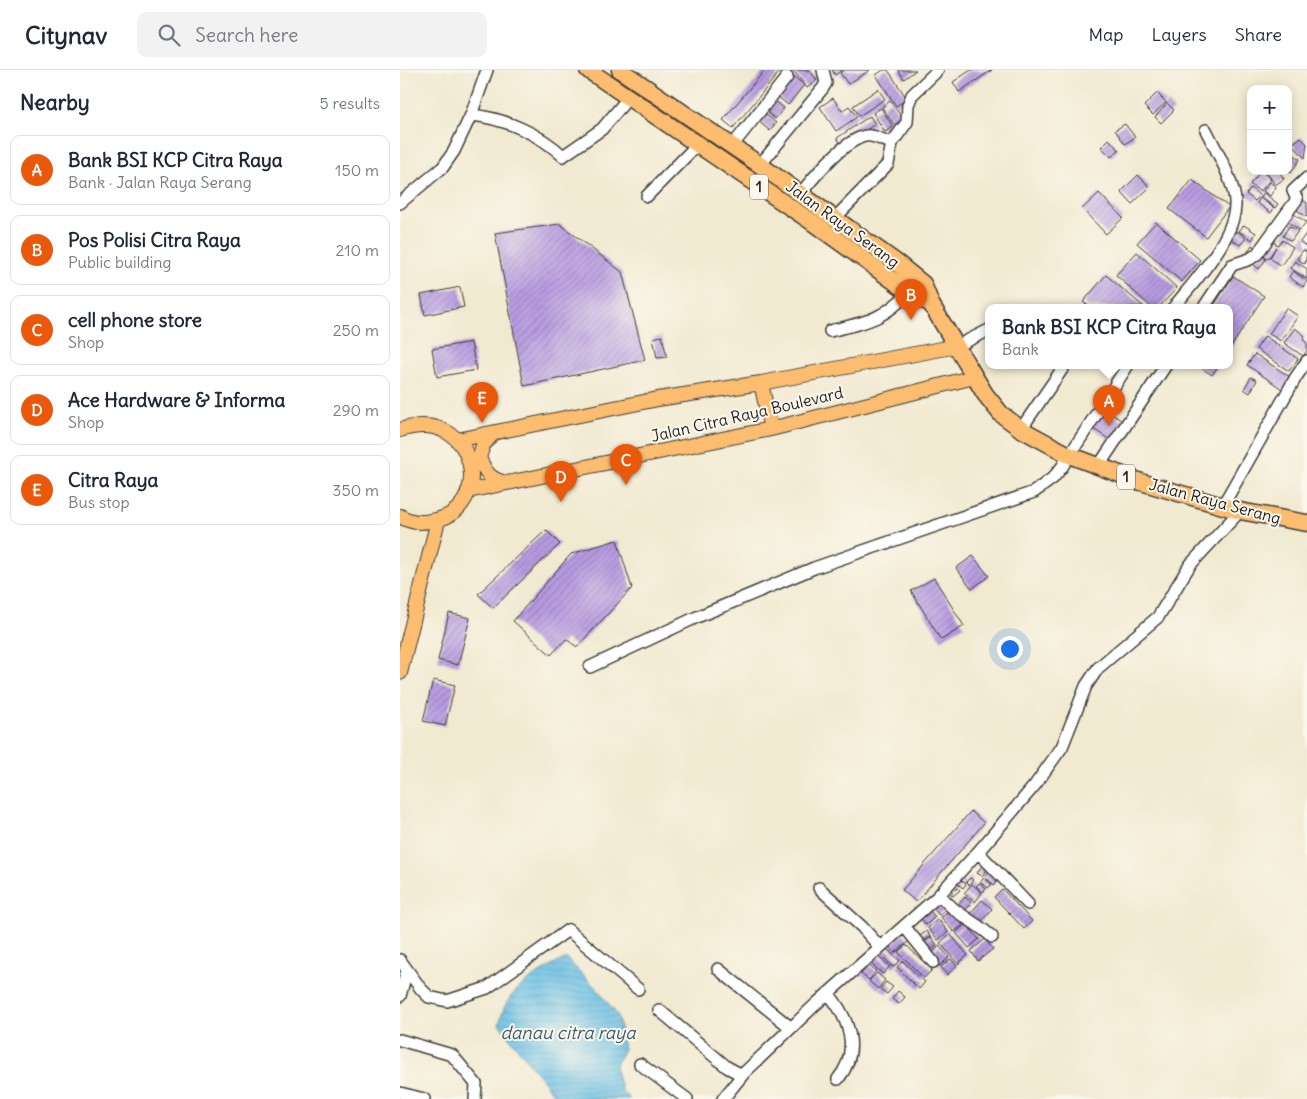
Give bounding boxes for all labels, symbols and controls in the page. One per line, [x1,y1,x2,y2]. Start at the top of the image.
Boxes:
search box [137,12,487,57]
text: Citynav [25,20,107,50]
icon: search [155,21,183,49]
text: Search here [195,23,298,47]
text: Map [1088,23,1123,46]
text: Layers [1151,23,1207,46]
text: Share [1235,23,1282,46]
map controls [1247,85,1292,175]
button: + [1247,85,1292,130]
text: Nearby [20,89,90,116]
text: 5 results [319,93,380,113]
button: − [1247,130,1292,175]
text: Bank BSI KCP Citra Raya [68,148,283,172]
text: A [32,160,42,180]
text: 150 m [335,160,379,180]
text: Bank · Jalan Raya Serang [68,172,252,192]
road number: 1 [750,174,768,200]
street label: Jalan Raya Serang [782,176,904,272]
text: Pos Polisi Citra Raya [68,228,241,252]
text: B [32,240,42,260]
text: 210 m [336,240,379,260]
text: Public building [68,252,171,272]
pin: B [895,279,927,320]
popup [985,304,1233,369]
text: cell phone store [68,308,202,332]
text: Bank BSI KCP Citra Raya [1002,315,1216,339]
text: C [32,320,42,340]
text: 250 m [333,320,379,340]
text: Shop [68,332,104,352]
text: Bank [1002,339,1039,359]
pin: E [466,382,498,423]
street label: Jalan Citra Raya Boulevard [649,382,845,446]
pin: A [1093,385,1125,426]
text: Ace Hardware & Informa [68,388,285,412]
text: D [31,400,43,420]
text: 290 m [333,400,379,420]
text: Shop [68,412,104,432]
pin: C [610,444,642,485]
pin: D [545,461,577,502]
road number: 1 [1117,464,1135,490]
text: Citra Raya [68,468,158,492]
street label: Jalan Raya Serang [1147,474,1283,528]
text: E [32,480,42,500]
text: 350 m [332,480,379,500]
text: Bus stop [68,492,130,512]
your location [997,636,1023,662]
water label: danau citra raya [500,1021,637,1044]

